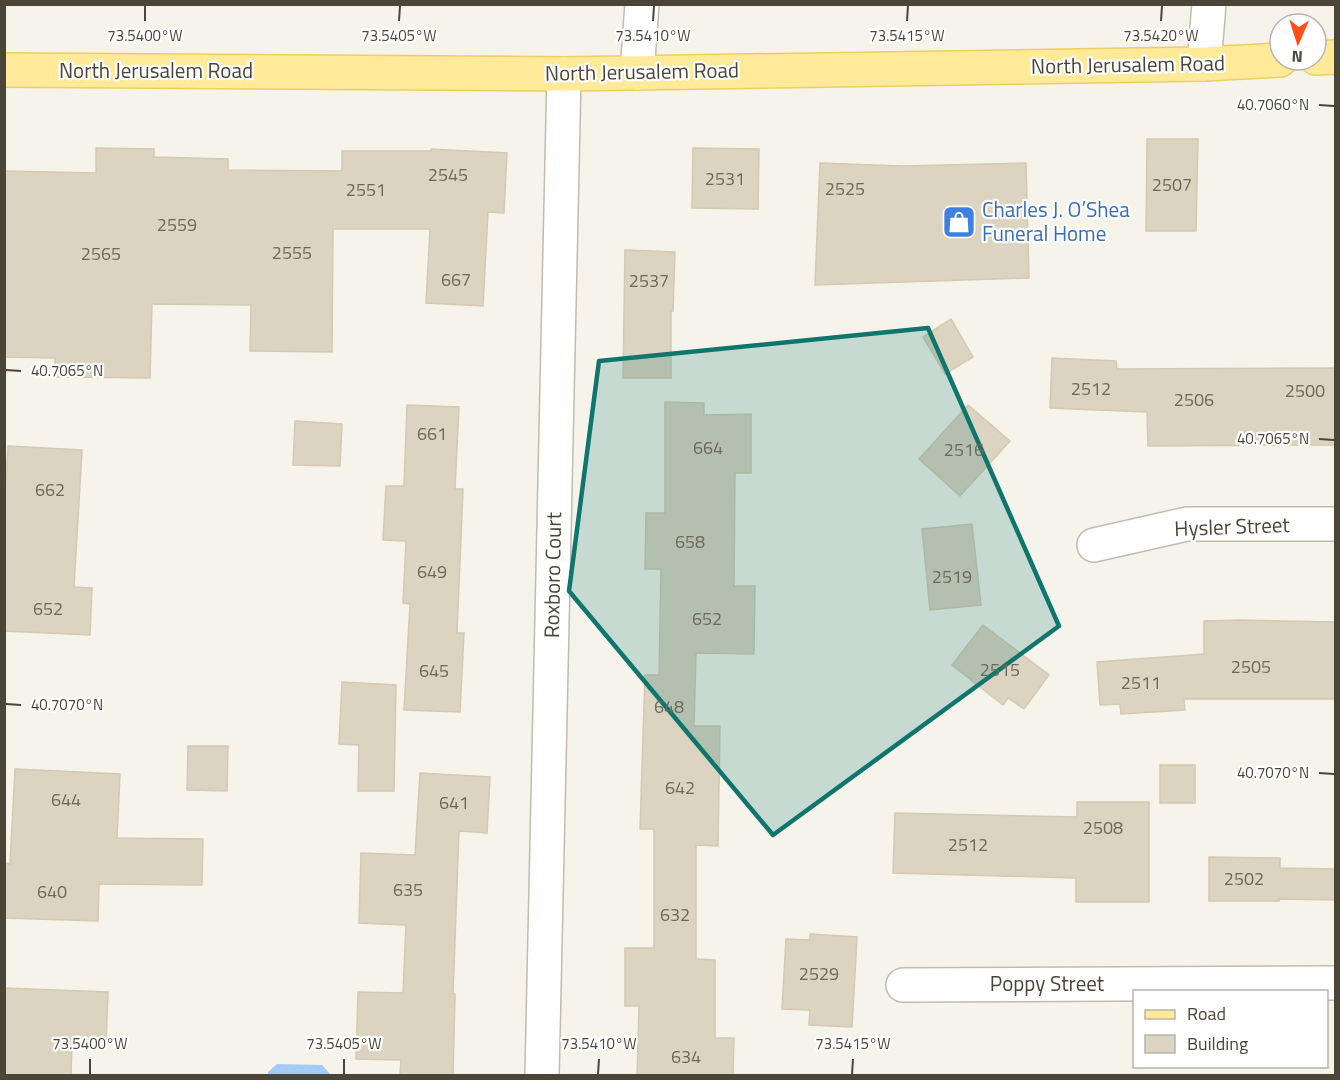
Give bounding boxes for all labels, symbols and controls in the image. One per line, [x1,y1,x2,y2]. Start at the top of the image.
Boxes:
north arrow [1268,12,1328,72]
text: 73.5400°W [107,24,183,47]
text: 73.5405°W [361,24,437,47]
text: 73.5410°W [615,24,691,47]
text: 73.5415°W [869,24,945,47]
text: 73.5420°W [1123,24,1199,47]
text: N [1291,45,1303,69]
street label: North Jerusalem Road [1031,46,1225,82]
street label: North Jerusalem Road [545,53,739,89]
street label: North Jerusalem Road [59,54,253,86]
text: 40.7060°N [1237,93,1309,116]
house number: 2545 [428,161,468,188]
house number: 2531 [705,165,745,192]
house number: 2507 [1152,171,1192,198]
house number: 2525 [825,175,865,202]
house number: 2551 [346,176,386,203]
place label: Charles J. O’Shea Funeral Home [982,193,1130,249]
shop icon: Charles J. O’Shea Funeral Home [941,204,977,240]
house number: 2559 [157,211,197,238]
house number: 2555 [272,239,312,266]
house number: 2565 [81,240,121,267]
house number: 667 [441,266,471,293]
house number: 2537 [629,267,669,294]
text: 40.7065°N [31,359,103,382]
house number: 2512 [1071,375,1111,402]
house number: 2500 [1285,377,1325,404]
house number: 2506 [1174,386,1214,413]
house number: 661 [417,420,447,447]
text: 40.7065°N [1237,427,1309,450]
house number: 664 [693,434,723,461]
house number: 2516 [944,436,984,463]
house number: 662 [35,476,65,503]
street label: Hysler Street [1174,508,1291,544]
street label: Roxboro Court [535,511,569,638]
house number: 658 [675,528,705,555]
house number: 649 [417,558,447,585]
house number: 2519 [932,563,972,590]
house number: 652 [33,595,63,622]
house number: 652 [692,605,722,632]
house number: 2505 [1231,653,1271,680]
house number: 2515 [980,656,1020,683]
house number: 645 [419,657,449,684]
house number: 2511 [1121,669,1161,696]
text: 40.7070°N [31,693,103,716]
house number: 648 [654,693,684,720]
text: 40.7070°N [1237,761,1309,784]
house number: 642 [665,774,695,801]
house number: 644 [51,786,81,813]
house number: 641 [439,789,469,816]
house number: 2508 [1083,814,1123,841]
house number: 2512 [948,831,988,858]
house number: 2502 [1224,865,1264,892]
house number: 635 [393,876,423,903]
house number: 640 [37,878,67,905]
house number: 632 [660,901,690,928]
house number: 2529 [799,960,839,987]
street label: Poppy Street [990,967,1105,999]
legend [1133,990,1328,1068]
text: Road [1187,1000,1226,1027]
text: Building [1187,1030,1248,1057]
text: 73.5400°W [52,1032,128,1055]
text: 73.5405°W [306,1032,382,1055]
text: 73.5410°W [561,1032,637,1055]
text: 73.5415°W [815,1032,891,1055]
house number: 634 [671,1043,701,1070]

